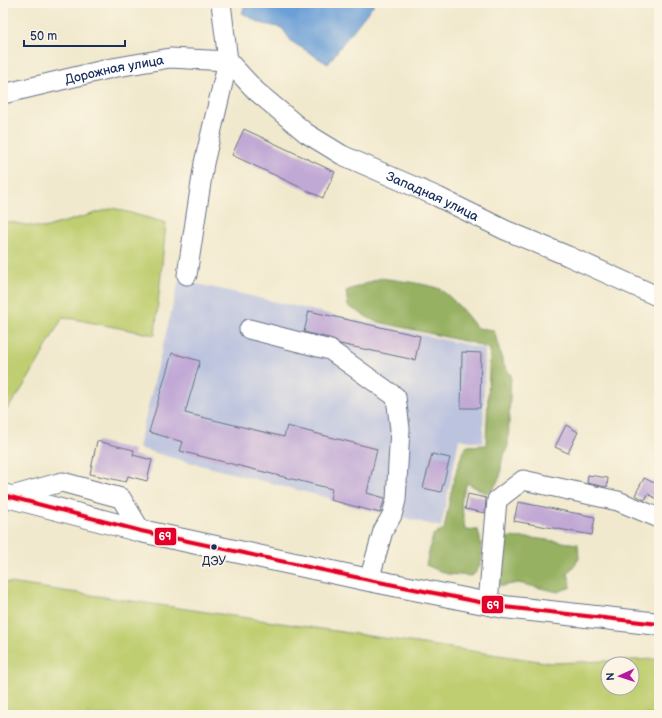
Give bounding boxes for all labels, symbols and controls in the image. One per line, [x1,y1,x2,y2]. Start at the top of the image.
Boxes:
scale bar [24,22,125,48]
text: 50 m [30,29,57,44]
street label: Дорожная улица [63,52,165,88]
street label: Западная улица [384,168,482,225]
line badge: 69 [154,527,177,546]
text: 69 [158,530,172,543]
marker: ДЭУ [209,542,219,552]
place label: ДЭУ [202,554,226,569]
line badge: 69 [481,595,504,614]
text: 69 [486,599,500,612]
north arrow [600,656,640,696]
text: N [604,672,617,681]

